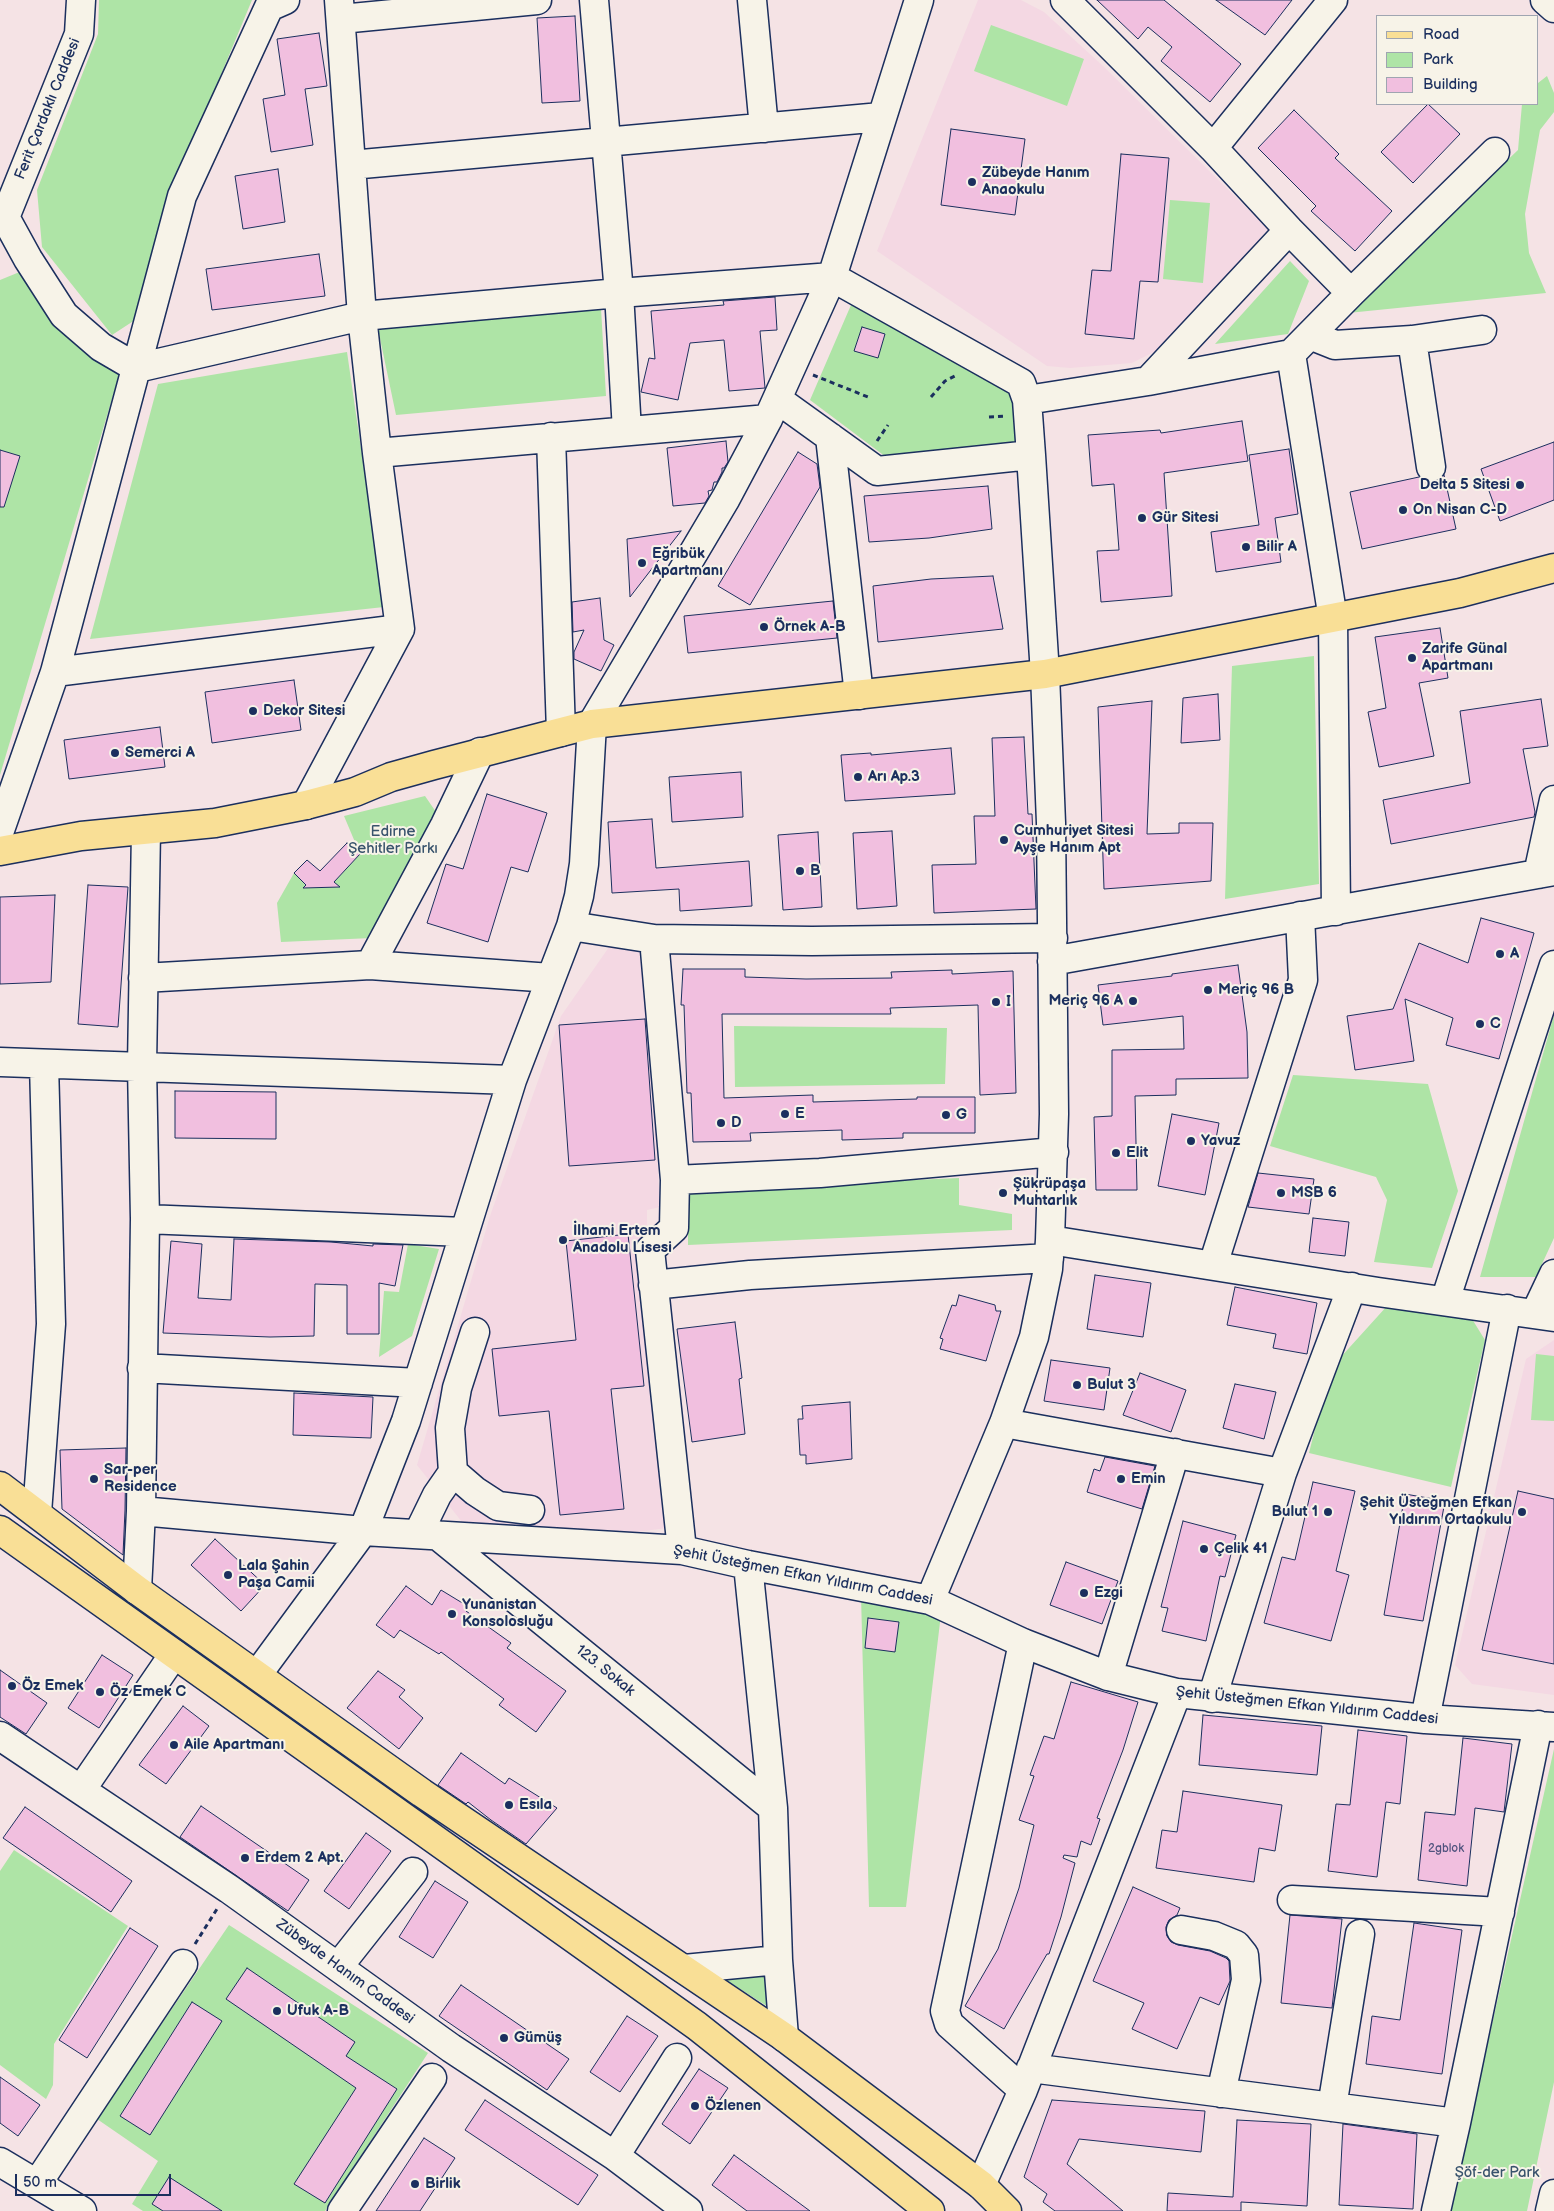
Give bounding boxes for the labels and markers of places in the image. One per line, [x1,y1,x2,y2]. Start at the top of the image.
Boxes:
place label: Zübeyde Hanım Anaokulu [982,164,1090,199]
marker: Zübeyde Hanım Anaokulu [966,176,978,188]
place label: Delta 5 Sitesi [1420,476,1510,494]
marker: Delta 5 Sitesi [1514,479,1526,491]
place label: On Nisan C-D [1413,501,1507,519]
marker: On Nisan C-D [1397,504,1409,516]
place label: Gür Sitesi [1152,509,1219,527]
marker: Gür Sitesi [1136,512,1148,524]
place label: Bilir A [1256,538,1297,556]
marker: Bilir A [1240,541,1252,553]
place label: Eğribük Apartmanı [652,545,723,580]
marker: Eğribük Apartmanı [636,557,648,569]
place label: Örnek A-B [774,618,846,636]
marker: Örnek A-B [758,621,770,633]
place label: Zarife Günal Apartmanı [1422,640,1507,675]
marker: Zarife Günal Apartmanı [1406,652,1418,664]
place label: Dekor Sitesi [263,702,345,720]
marker: Dekor Sitesi [247,705,259,717]
place label: Semerci A [125,744,195,762]
marker: Semerci A [109,747,121,759]
place label: Arı Ap.3 [868,768,920,786]
marker: Arı Ap.3 [852,771,864,783]
place label: Cumhuriyet Sitesi Ayşe Hanım Apt [1014,822,1134,857]
marker: Cumhuriyet Sitesi Ayşe Hanım Apt [998,834,1010,846]
place label: B [810,862,821,880]
marker: B [794,865,806,877]
place label: A [1510,945,1519,963]
marker: A [1494,948,1506,960]
place label: Meriç 96 B [1218,981,1294,999]
marker: Meriç 96 B [1202,984,1214,996]
place label: Meriç 96 A [1048,992,1123,1010]
place label: I [1006,993,1011,1011]
marker: Meriç 96 A [1127,995,1139,1007]
marker: I [990,996,1002,1008]
place label: C [1490,1015,1501,1033]
marker: C [1474,1018,1486,1030]
place label: E [795,1105,805,1123]
place label: G [956,1106,967,1124]
marker: E [779,1108,791,1120]
marker: G [940,1109,952,1121]
place label: D [731,1114,741,1132]
marker: D [715,1117,727,1129]
place label: Yavuz [1201,1132,1240,1150]
marker: Yavuz [1185,1135,1197,1147]
place label: Elit [1126,1144,1148,1162]
marker: Elit [1110,1147,1122,1159]
place label: Şükrüpaşa Muhtarlık [1013,1175,1086,1210]
place label: MSB 6 [1291,1184,1337,1202]
marker: Şükrüpaşa Muhtarlık [997,1187,1009,1199]
marker: MSB 6 [1275,1187,1287,1199]
place label: İlhami Ertem Anadolu Lisesi [573,1222,672,1257]
marker: İlhami Ertem Anadolu Lisesi [557,1234,569,1246]
place label: Bulut 3 [1087,1376,1136,1394]
marker: Bulut 3 [1071,1379,1083,1391]
place label: Sar-per Residence [104,1461,177,1496]
place label: Emin [1131,1470,1166,1488]
marker: Sar-per Residence [88,1473,100,1485]
marker: Emin [1115,1473,1127,1485]
place label: Şehit Üsteğmen Efkan Yıldırım Ortaokulu [1360,1494,1512,1529]
place label: Bulut 1 [1271,1503,1318,1521]
marker: Bulut 1 [1322,1506,1334,1518]
marker: Şehit Üsteğmen Efkan Yıldırım Ortaokulu [1516,1506,1528,1518]
place label: Çelik 41 [1214,1540,1267,1558]
marker: Çelik 41 [1198,1543,1210,1555]
place label: Lala Şahin Paşa Camii [238,1557,315,1592]
marker: Lala Şahin Paşa Camii [222,1569,234,1581]
place label: Ezgi [1094,1584,1123,1602]
marker: Ezgi [1078,1587,1090,1599]
place label: Yunanistan Konsolosluğu [462,1596,553,1631]
marker: Yunanistan Konsolosluğu [446,1608,458,1620]
place label: Öz Emek [22,1677,83,1695]
marker: Öz Emek [6,1680,18,1692]
place label: Öz Emek C [110,1683,186,1701]
marker: Öz Emek C [94,1686,106,1698]
place label: Aile Apartmanı [184,1736,284,1754]
marker: Aile Apartmanı [168,1739,180,1751]
place label: Esıla [519,1796,552,1814]
marker: Esıla [503,1799,515,1811]
place label: Erdem 2 Apt. [255,1849,343,1867]
marker: Erdem 2 Apt. [239,1852,251,1864]
place label: Ufuk A-B [287,2002,349,2020]
marker: Ufuk A-B [271,2005,283,2017]
place label: Gümüş [514,2029,562,2047]
marker: Gümüş [498,2032,510,2044]
place label: Özlenen [705,2097,761,2115]
marker: Özlenen [689,2100,701,2112]
place label: Birlik [425,2175,461,2193]
marker: Birlik [409,2178,421,2190]

